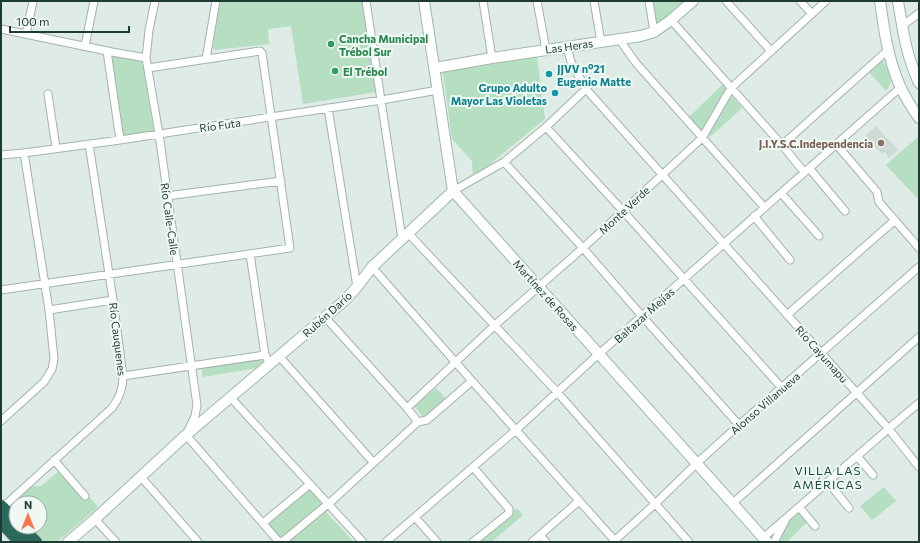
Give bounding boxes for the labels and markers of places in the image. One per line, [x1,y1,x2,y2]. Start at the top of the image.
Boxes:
place label: Cancha Municipal Trébol Sur [339,32,428,58]
marker: Cancha Municipal Trébol Sur [326,39,336,49]
place label: JJVV n°21 Eugenio Matte [557,62,631,88]
place label: El Trébol [343,65,387,78]
marker: El Trébol [330,66,340,76]
marker: JJVV n°21 Eugenio Matte [544,69,554,79]
place label: Grupo Adulto Mayor Las Violetas [451,81,547,107]
marker: Grupo Adulto Mayor Las Violetas [550,88,560,98]
place label: J.I.Y.S.C.Independencia [759,137,873,151]
marker: J.I.Y.S.C.Independencia [876,138,886,148]

